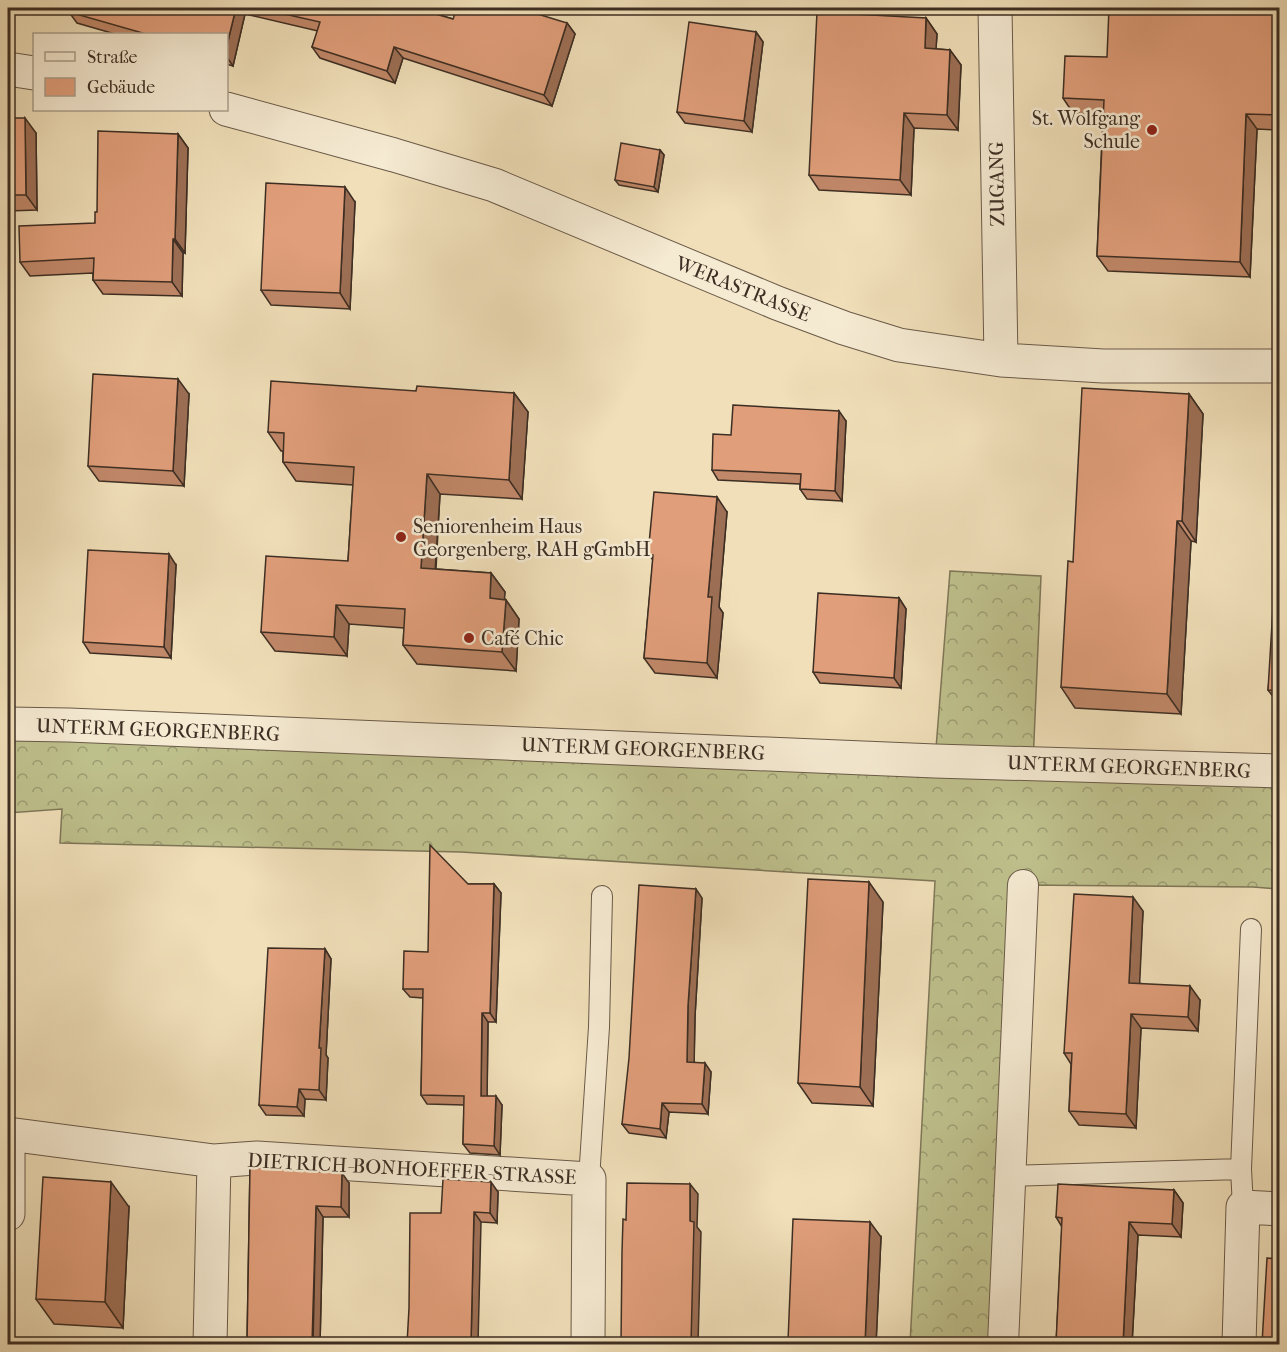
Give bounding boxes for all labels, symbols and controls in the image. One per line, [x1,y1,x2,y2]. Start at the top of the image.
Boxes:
legend [33,33,228,111]
text: Straße [87,47,138,68]
text: Gebäude [87,77,155,98]
place label: St. Wolfgang Schule [1032,107,1140,153]
marker: St. Wolfgang Schule [1145,123,1159,137]
street label: ZUGANG [985,141,1009,227]
street label: WERASTRASSE [671,251,814,327]
place label: Seniorenheim Haus Georgenberg, RAH gGmbH [413,515,651,561]
marker: Seniorenheim Haus Georgenberg, RAH gGmbH [394,530,408,544]
place label: Café Chic [481,627,564,650]
marker: Café Chic [462,631,476,645]
street label: UNTERM GEORGENBERG [36,714,280,746]
street label: UNTERM GEORGENBERG [521,733,765,765]
street label: UNTERM GEORGENBERG [1007,751,1251,783]
street label: DIETRICH-BONHOEFFER-STRASSE [247,1149,577,1189]

